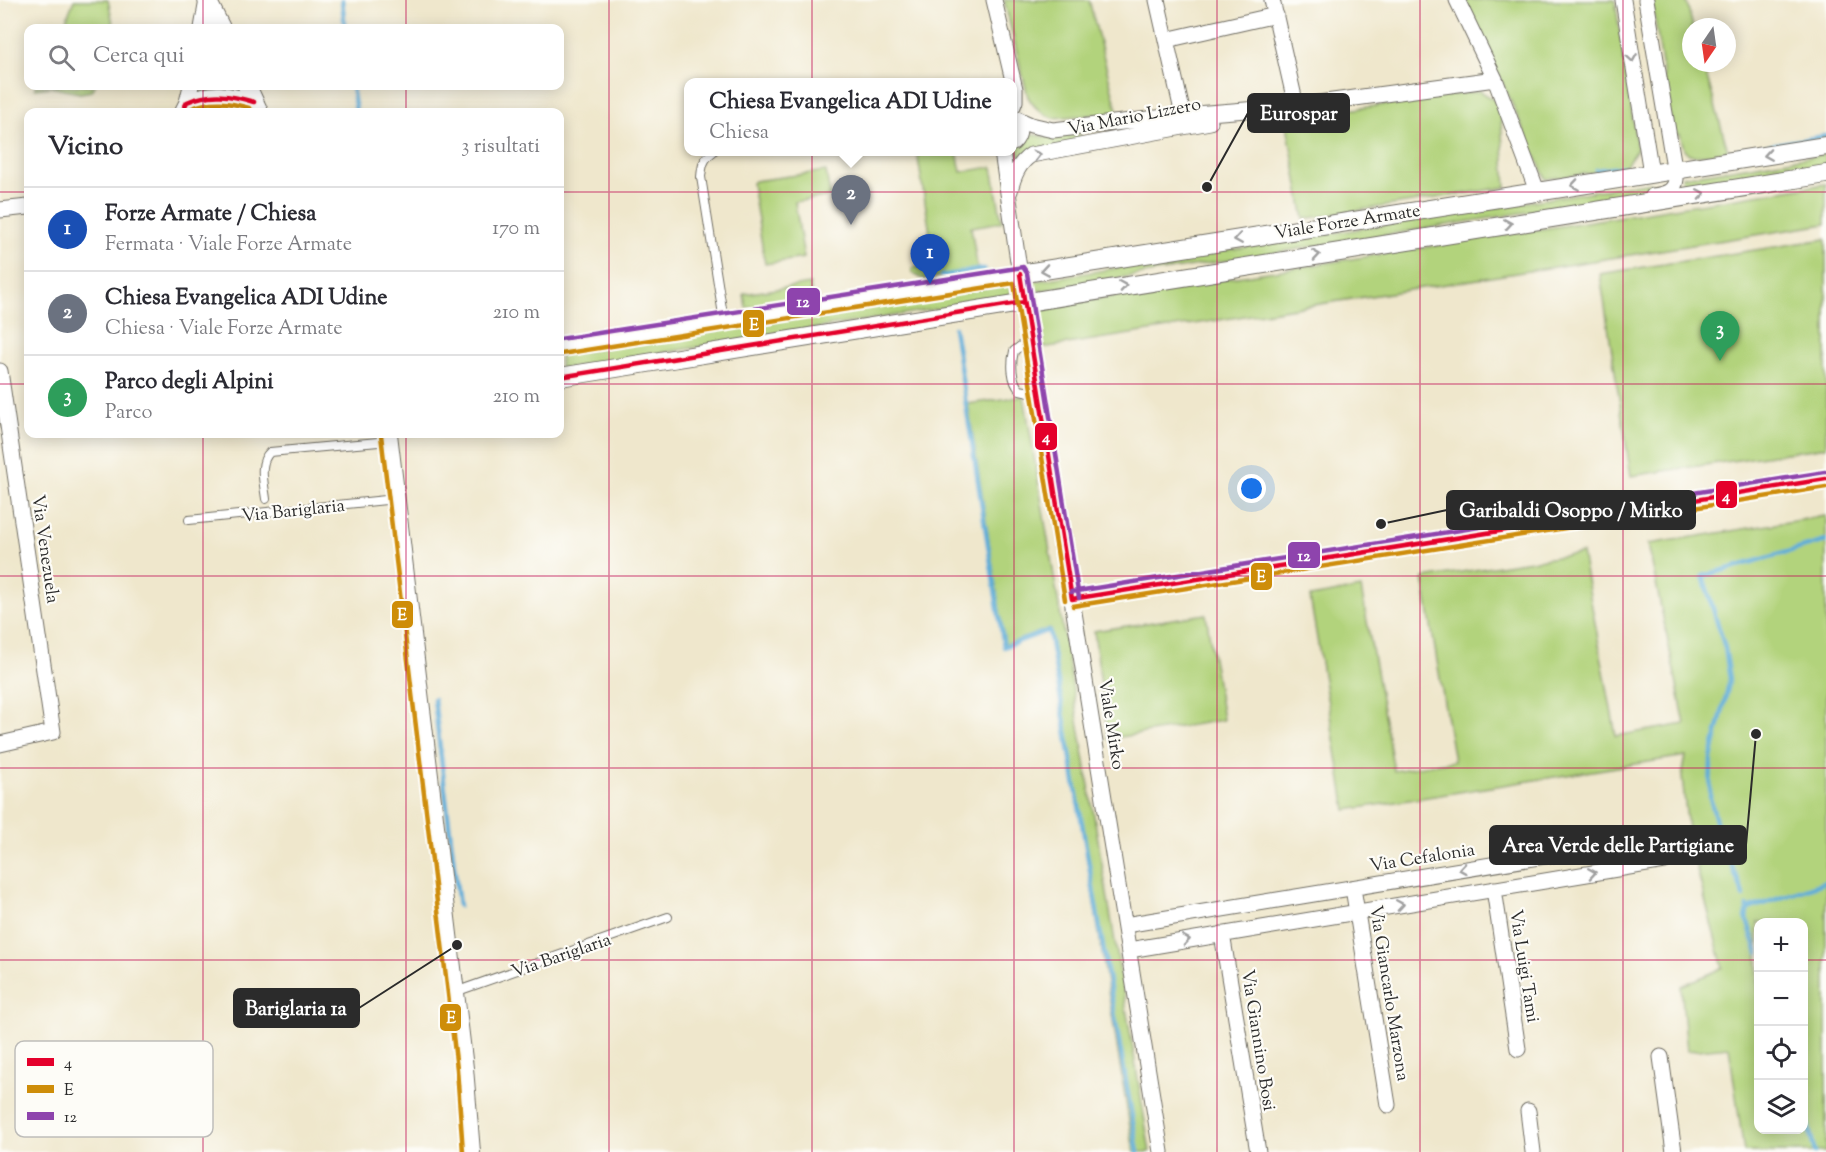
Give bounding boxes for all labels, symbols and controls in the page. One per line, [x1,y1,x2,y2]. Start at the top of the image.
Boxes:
north arrow [1682,18,1736,72]
search box [24,24,564,90]
icon: search [45,41,78,74]
text: Cerca qui [93,41,184,73]
one-way arrow [1625,52,1638,62]
popup [684,78,1017,156]
text: Chiesa Evangelica ADI Udine [709,87,992,119]
street label: Via Mario Lizzero [1065,92,1203,144]
callout: Eurospar [1248,94,1349,132]
text: Eurospar [1260,101,1338,130]
text: Chiesa [709,119,769,148]
text: Vicino [48,129,123,166]
text: 3 risultati [461,133,540,162]
one-way arrow [1764,149,1773,161]
one-way arrow [1031,150,1042,162]
pin: 2 [832,176,870,225]
one-way arrow [1571,178,1580,190]
one-way arrow [1696,189,1706,201]
text: Forze Armate / Chiesa [105,199,316,231]
street label: Viale Forze Armate [1272,199,1422,247]
text: 1 [64,215,71,244]
text: 170 m [492,215,540,244]
one-way arrow [1503,218,1513,231]
text: Fermata · Viale Forze Armate [105,231,352,260]
one-way arrow [1233,232,1242,244]
pin: 1 [910,234,950,284]
one-way arrow [1310,249,1320,262]
one-way arrow [1041,263,1051,276]
one-way arrow [1118,280,1128,293]
text: Chiesa Evangelica ADI Udine [105,283,388,315]
line badge: 12 [786,287,821,316]
text: 12 [797,292,810,315]
text: 2 [63,299,72,328]
text: 210 m [493,299,540,328]
line badge: E [742,309,765,338]
pin: 3 [1700,312,1740,361]
text: Chiesa · Viale Forze Armate [105,315,343,344]
text: E [749,315,759,338]
text: Parco degli Alpini [105,367,274,399]
text: 3 [63,383,72,412]
text: 210 m [493,383,540,412]
text: Parco [105,399,152,428]
line badge: 4 [1034,422,1058,451]
text: 4 [1041,427,1050,450]
your location [1237,474,1266,503]
line badge: 4 [1715,480,1738,509]
text: 4 [1721,486,1730,509]
callout: Garibaldi Osoppo / Mirko [1447,491,1695,529]
street label: Via Venezuela [24,493,65,605]
street label: Via Bariglaria [240,494,346,530]
text: Garibaldi Osoppo / Mirko [1459,498,1683,527]
line badge: 12 [1287,541,1321,569]
text: 12 [1298,546,1311,569]
line badge: E [1250,562,1273,591]
text: E [1256,567,1266,590]
line badge: E [391,600,414,629]
text: E [397,605,407,628]
street label: Viale Mirko [1090,677,1130,772]
callout: Area Verde delle Partigiane [1490,826,1746,864]
text: Area Verde delle Partigiane [1502,833,1734,862]
street label: Via Cefalonia [1368,838,1477,880]
one-way arrow [1459,863,1468,875]
one-way arrow [1587,867,1597,880]
one-way arrow [1394,899,1404,912]
street label: Via Giancarlo Marzona [1361,904,1415,1083]
street label: Via Luigi Tami [1501,908,1545,1025]
map controls [1754,918,1808,1134]
button: + [1754,918,1808,972]
street label: Via Bariglaria [508,928,615,986]
one-way arrow [1182,935,1191,947]
street label: Via Giannino Bosi [1233,968,1281,1113]
button: − [1754,972,1808,1026]
callout: Bariglaria 1a [234,989,359,1027]
text: Bariglaria 1a [245,996,348,1025]
line badge: E [439,1003,462,1032]
text: E [446,1008,456,1031]
button: locate [1754,1026,1808,1080]
legend [15,1041,213,1137]
text: 4 [64,1053,72,1076]
text: E [64,1080,74,1103]
button: layers [1754,1080,1808,1134]
text: 12 [64,1107,77,1130]

